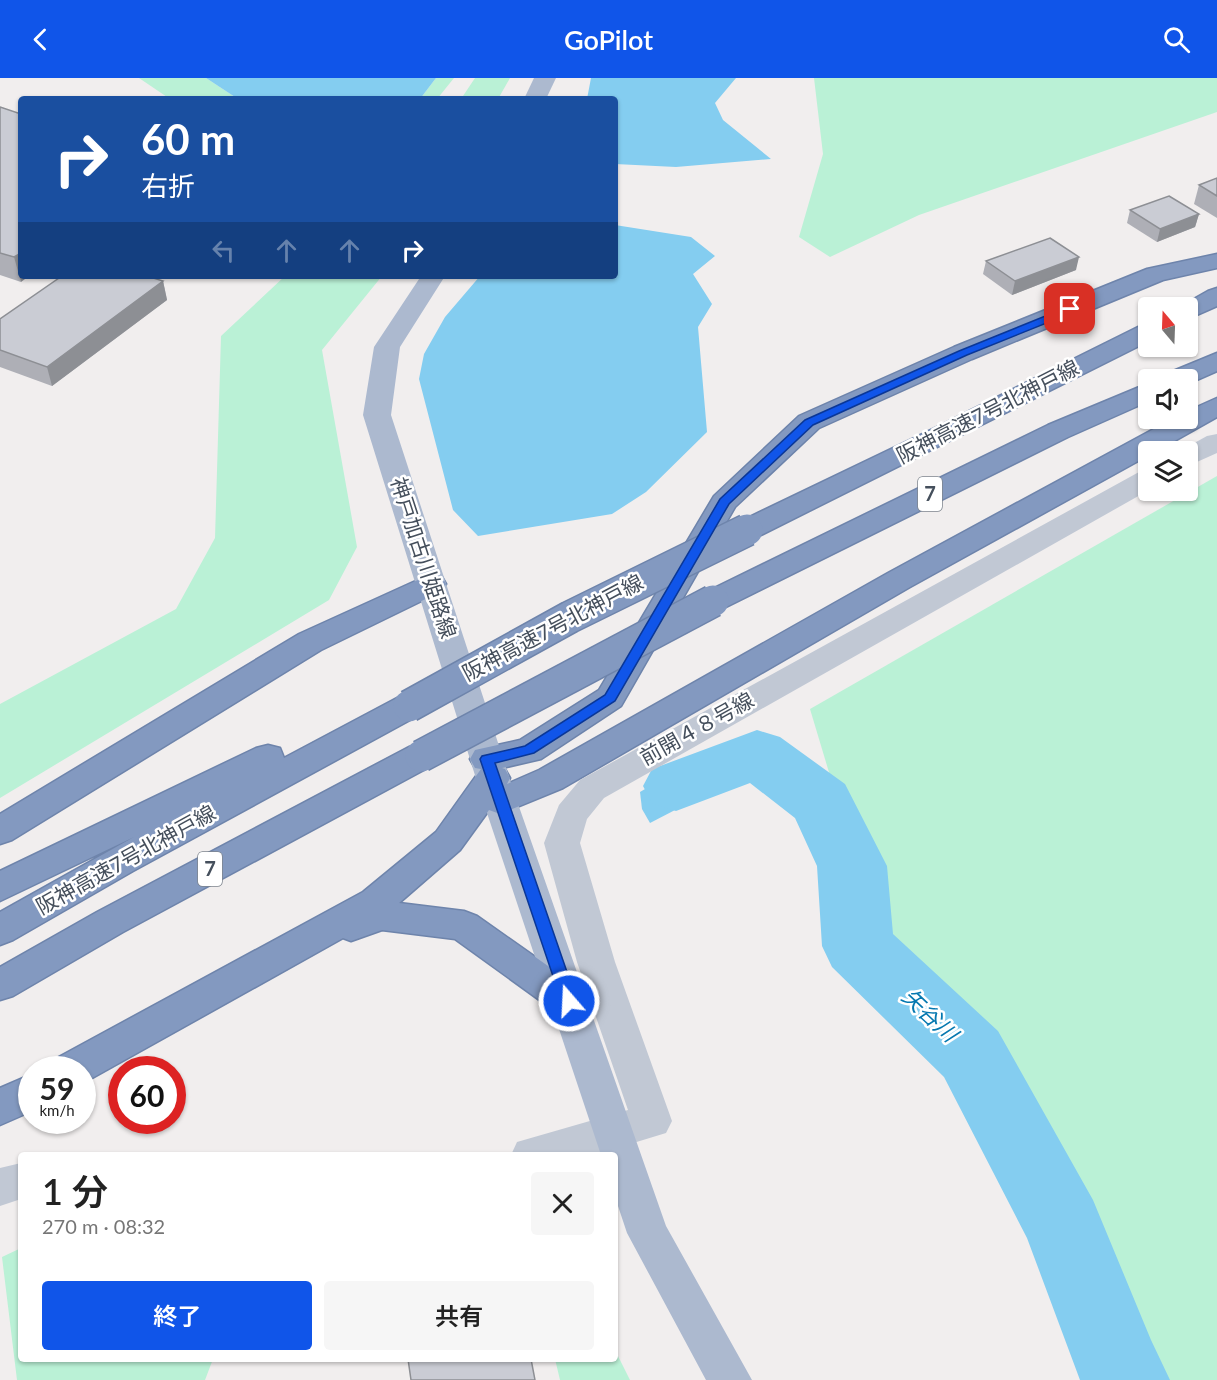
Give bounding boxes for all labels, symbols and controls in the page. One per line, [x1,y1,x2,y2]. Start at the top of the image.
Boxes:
icon: back [24,23,57,56]
text: GoPilot [564,23,653,56]
icon: search [1160,23,1193,56]
text: 60 m [141,114,235,164]
icon: right [42,120,120,198]
text: 右折 [141,169,195,202]
icon: left [207,234,240,267]
icon: ahead [270,234,303,267]
icon: ahead [333,234,366,267]
icon: right [396,234,429,267]
pin [1044,283,1095,334]
icon: arrive [1053,292,1086,325]
north arrow [1138,297,1198,357]
map controls [1138,297,1198,501]
street label: 阪神高速7号北神戸線 [892,354,1083,467]
button: sound [1138,369,1198,429]
button: layers [1138,441,1198,501]
street label: 神戸加古川姫路線 [387,474,462,641]
road number: 7 [918,477,942,511]
street label: 阪神高速7号北神戸線 [458,568,647,685]
street label: 前開４８号線 [635,686,757,769]
street label: 阪神高速7号北神戸線 [32,800,220,920]
road number: 7 [198,852,222,886]
position arrow [537,969,601,1033]
water label: 矢谷川 [897,982,965,1048]
speed limit sign: 60 [108,1056,186,1134]
text: 59 [40,1070,74,1106]
text: km/h [39,1101,75,1119]
text: 1 分 [42,1169,108,1213]
button: close [531,1172,594,1235]
text: 270 m · 08:32 [42,1214,165,1238]
button: 終了 [42,1281,312,1350]
button: 共有 [324,1281,594,1350]

